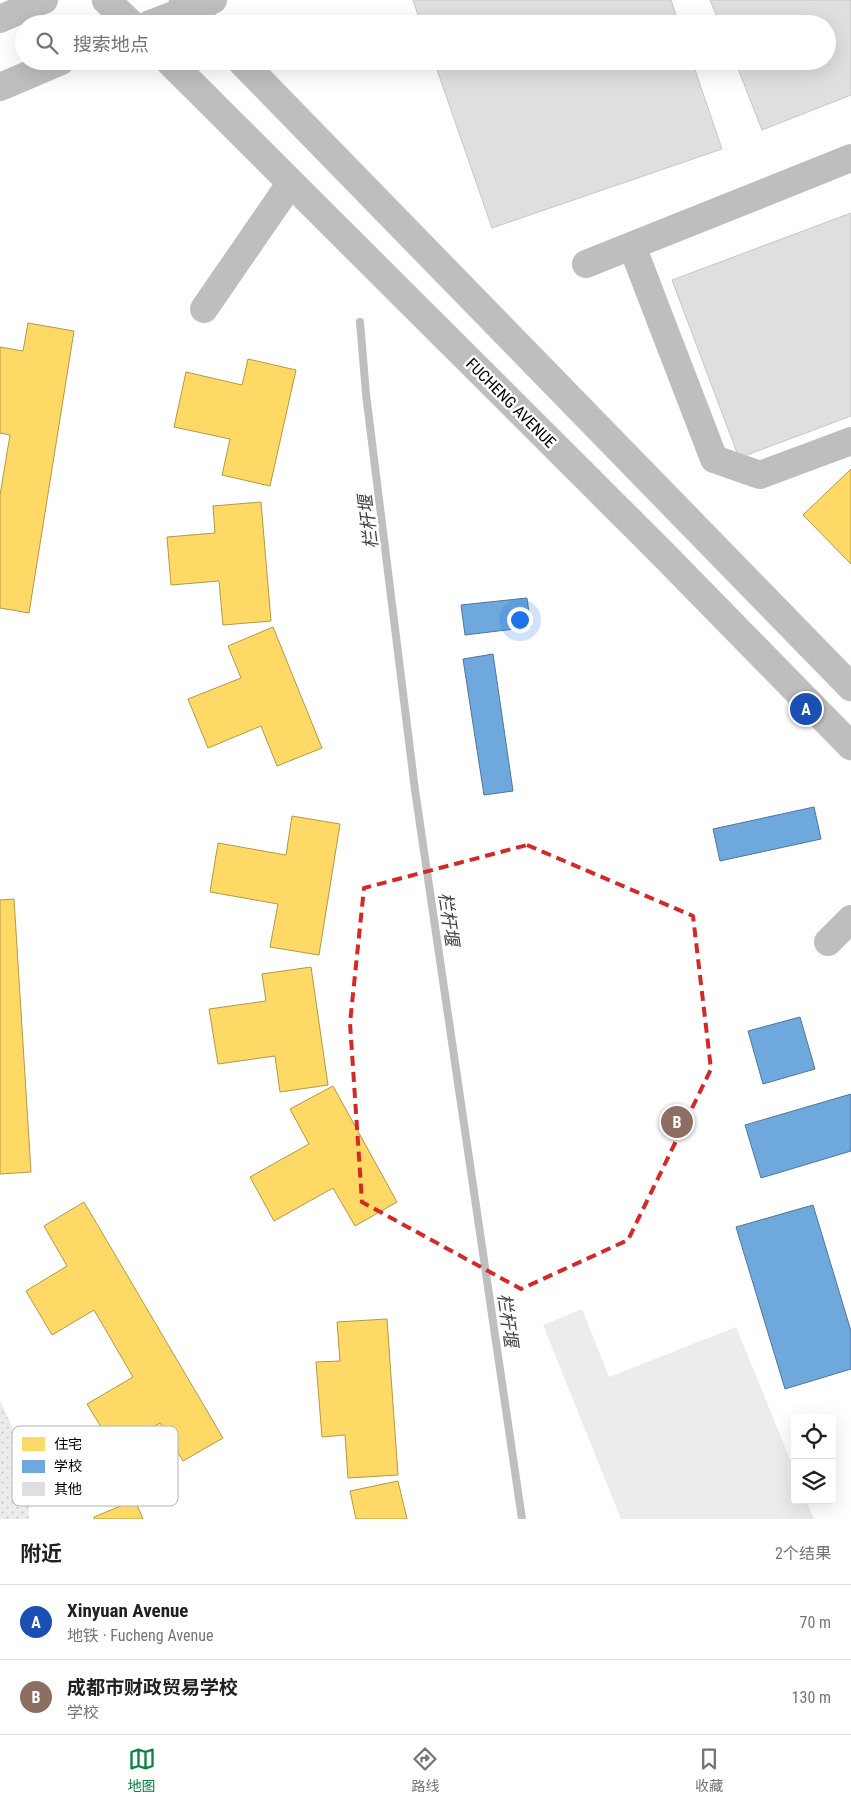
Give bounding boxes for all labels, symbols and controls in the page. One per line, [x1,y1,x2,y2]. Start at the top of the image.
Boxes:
search box [15,15,836,70]
icon: search [33,29,61,57]
text: 搜索地点 [73,33,149,56]
street label: FUCHENG AVENUE [462,354,560,452]
water label: 栏杆堰 [354,491,382,550]
your location [507,607,533,633]
pin: A [790,690,822,728]
water label: 栏杆堰 [435,891,464,950]
pin: B [661,1103,693,1141]
water label: 栏杆堰 [494,1292,523,1351]
map controls [791,1414,836,1504]
button: locate [791,1414,836,1459]
legend [12,1426,178,1506]
text: 住宅 [54,1436,82,1452]
text: 学校 [54,1458,82,1474]
button: layers [791,1459,836,1504]
text: 其他 [54,1481,82,1497]
text: 附近 [20,1542,62,1566]
text: 2个结果 [775,1544,831,1563]
text: Xinyuan Avenue [67,1599,188,1622]
text: A [31,1613,41,1632]
text: 70 m [799,1613,831,1632]
text: 地铁 · Fucheng Avenue [67,1626,214,1645]
text: 成都市财政贸易学校 [67,1676,238,1699]
text: B [32,1688,40,1707]
text: 130 m [792,1688,831,1707]
text: 学校 [67,1703,99,1722]
tab: 地图 [128,1745,156,1795]
tab: 路线 [411,1745,439,1795]
tab: 收藏 [695,1745,723,1795]

